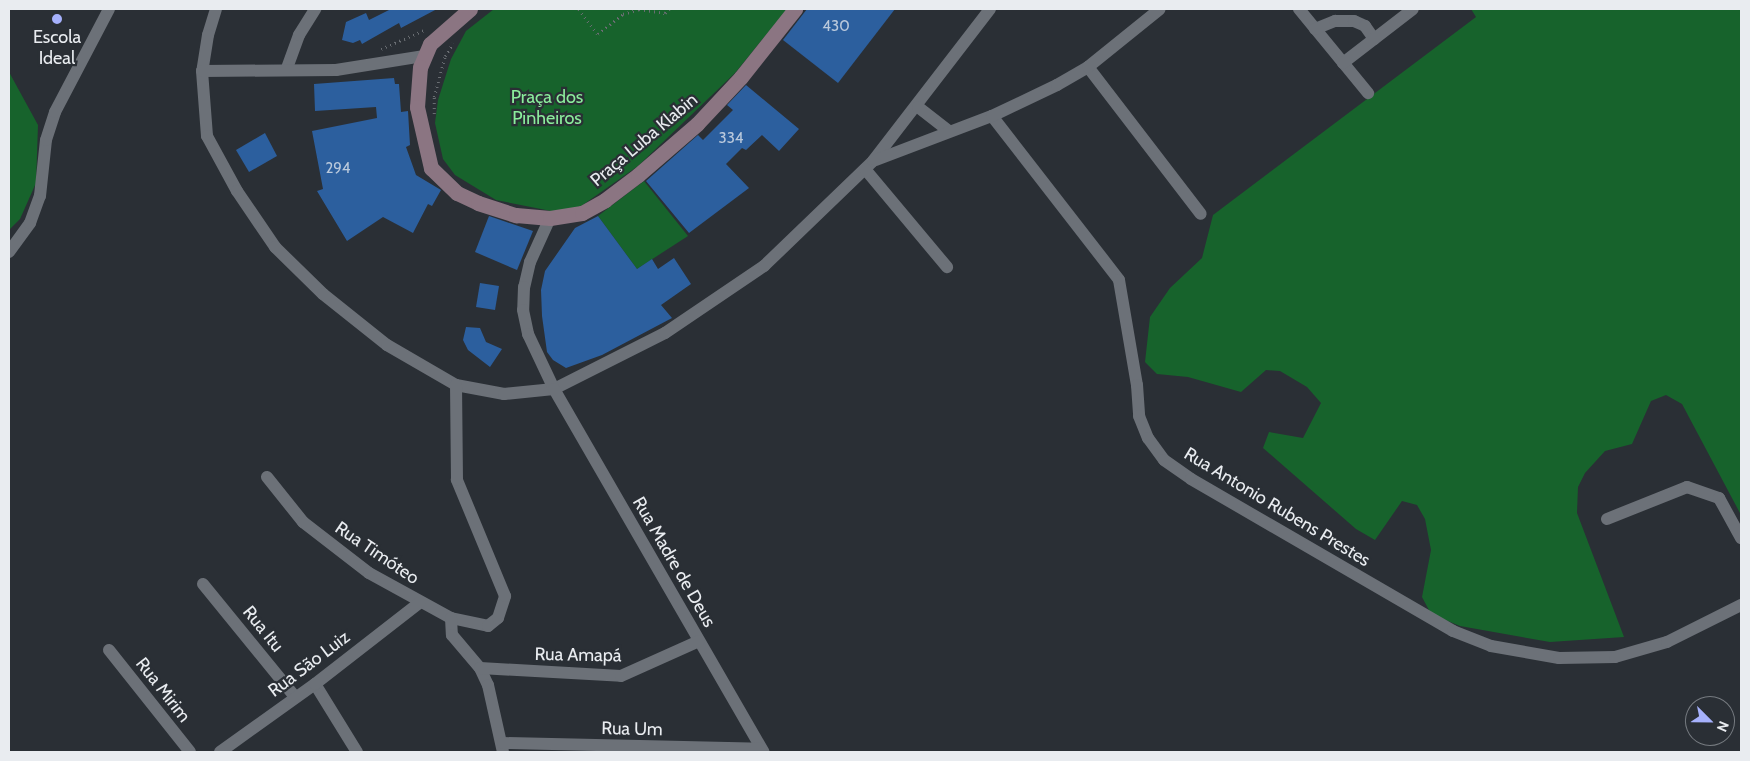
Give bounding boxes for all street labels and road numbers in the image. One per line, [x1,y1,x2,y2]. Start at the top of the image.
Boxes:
street label: Praça Luba Klabin [586,89,702,191]
street label: Rua Antonio Rubens Prestes [1180,443,1374,571]
street label: Rua Madre de Deus [628,493,720,631]
street label: Rua Timóteo [331,517,423,589]
street label: Rua Itu [238,602,288,656]
street label: Rua São Luiz [264,626,354,702]
street label: Rua Amapá [534,643,622,667]
street label: Rua Mirim [131,653,195,727]
street label: Rua Um [601,718,663,740]

